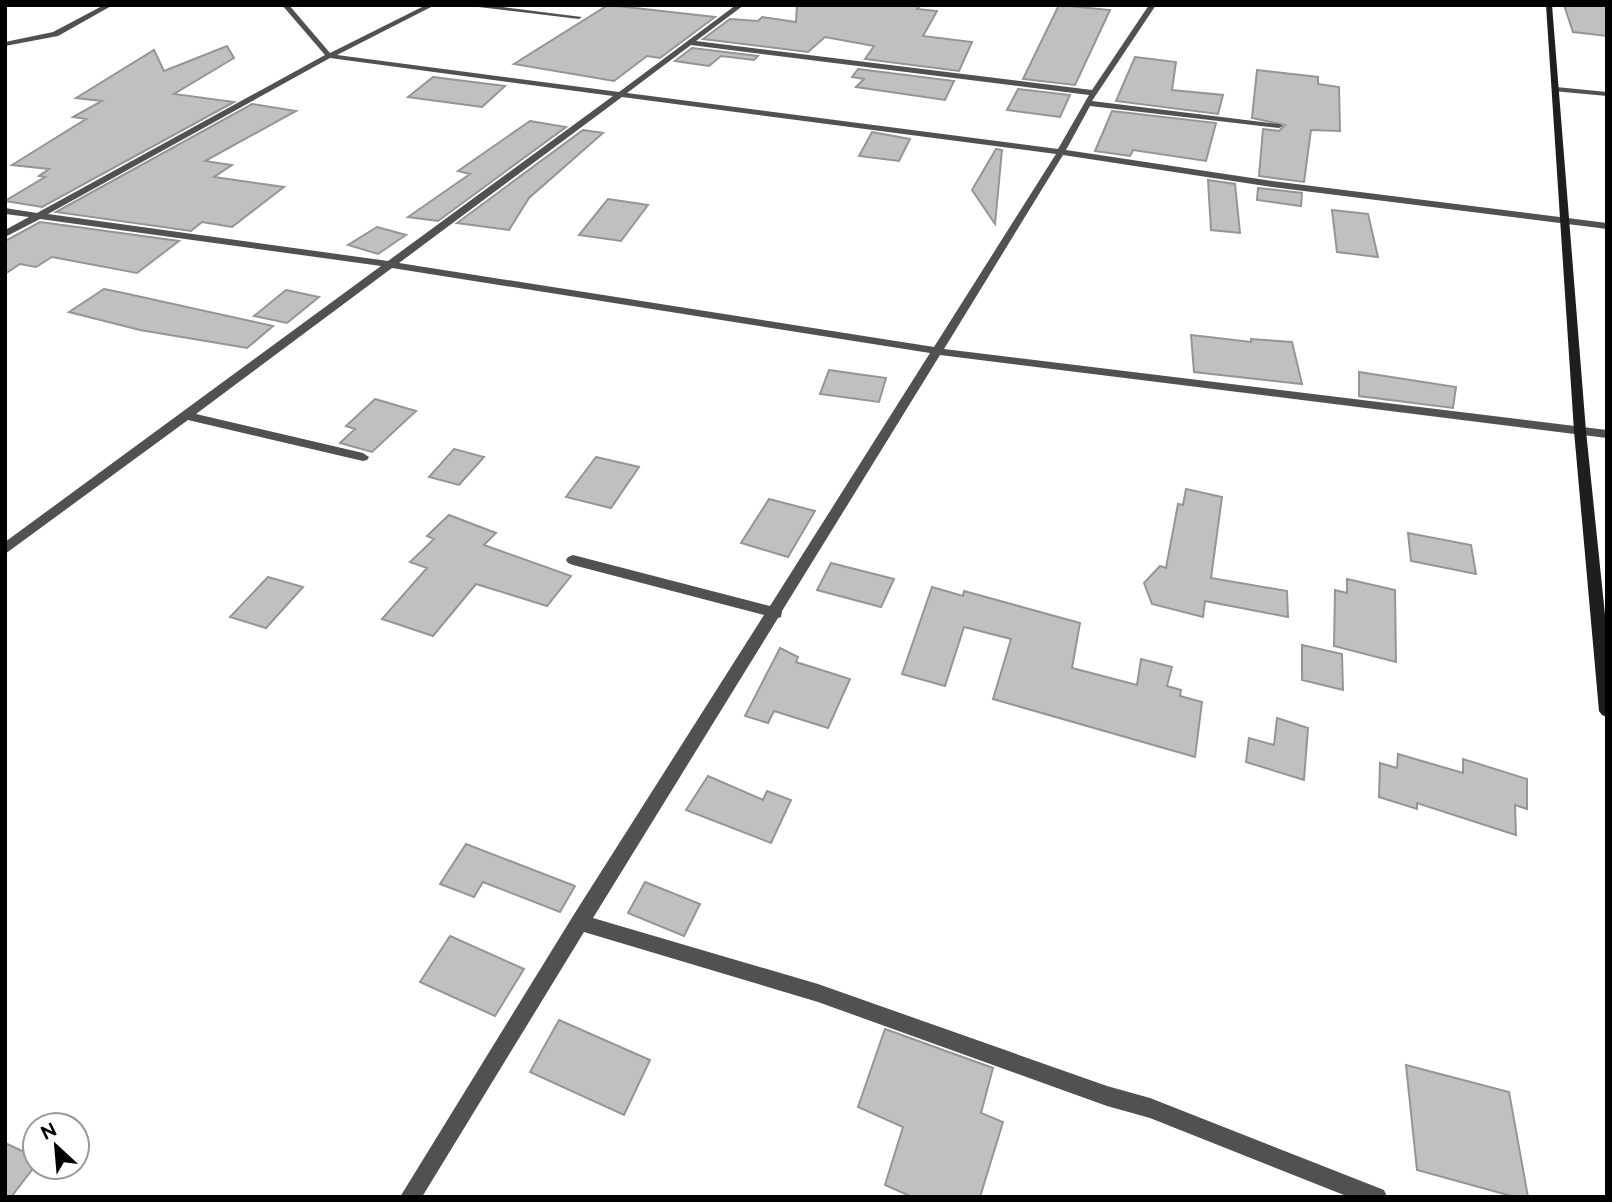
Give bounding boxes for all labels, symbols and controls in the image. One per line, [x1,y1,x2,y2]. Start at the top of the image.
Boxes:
north arrow [21,1111,91,1181]
text: N [37,1118,60,1144]

